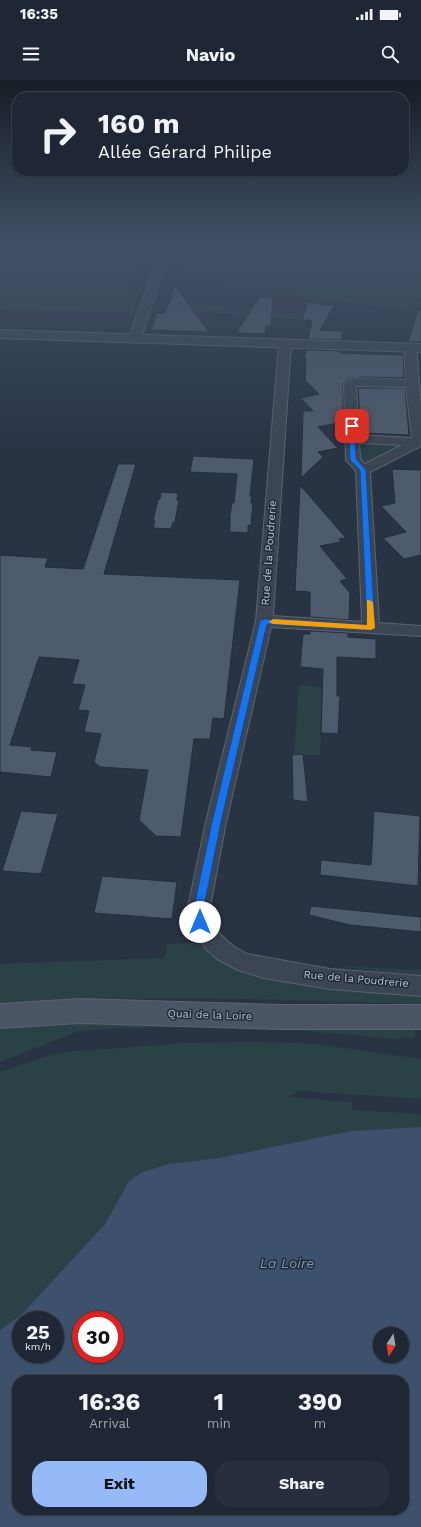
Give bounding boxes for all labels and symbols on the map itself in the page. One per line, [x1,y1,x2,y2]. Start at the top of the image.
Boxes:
pin [335,409,369,443]
street label: Rue de la Poudrerie [259,500,279,606]
position arrow [179,901,221,943]
street label: Rue de la Poudrerie [303,968,409,990]
street label: Quai de la Loire [167,1007,253,1023]
water label: La Loire [260,1255,314,1271]
speed limit sign: 30 [72,1311,124,1363]
north arrow [373,1327,409,1363]

